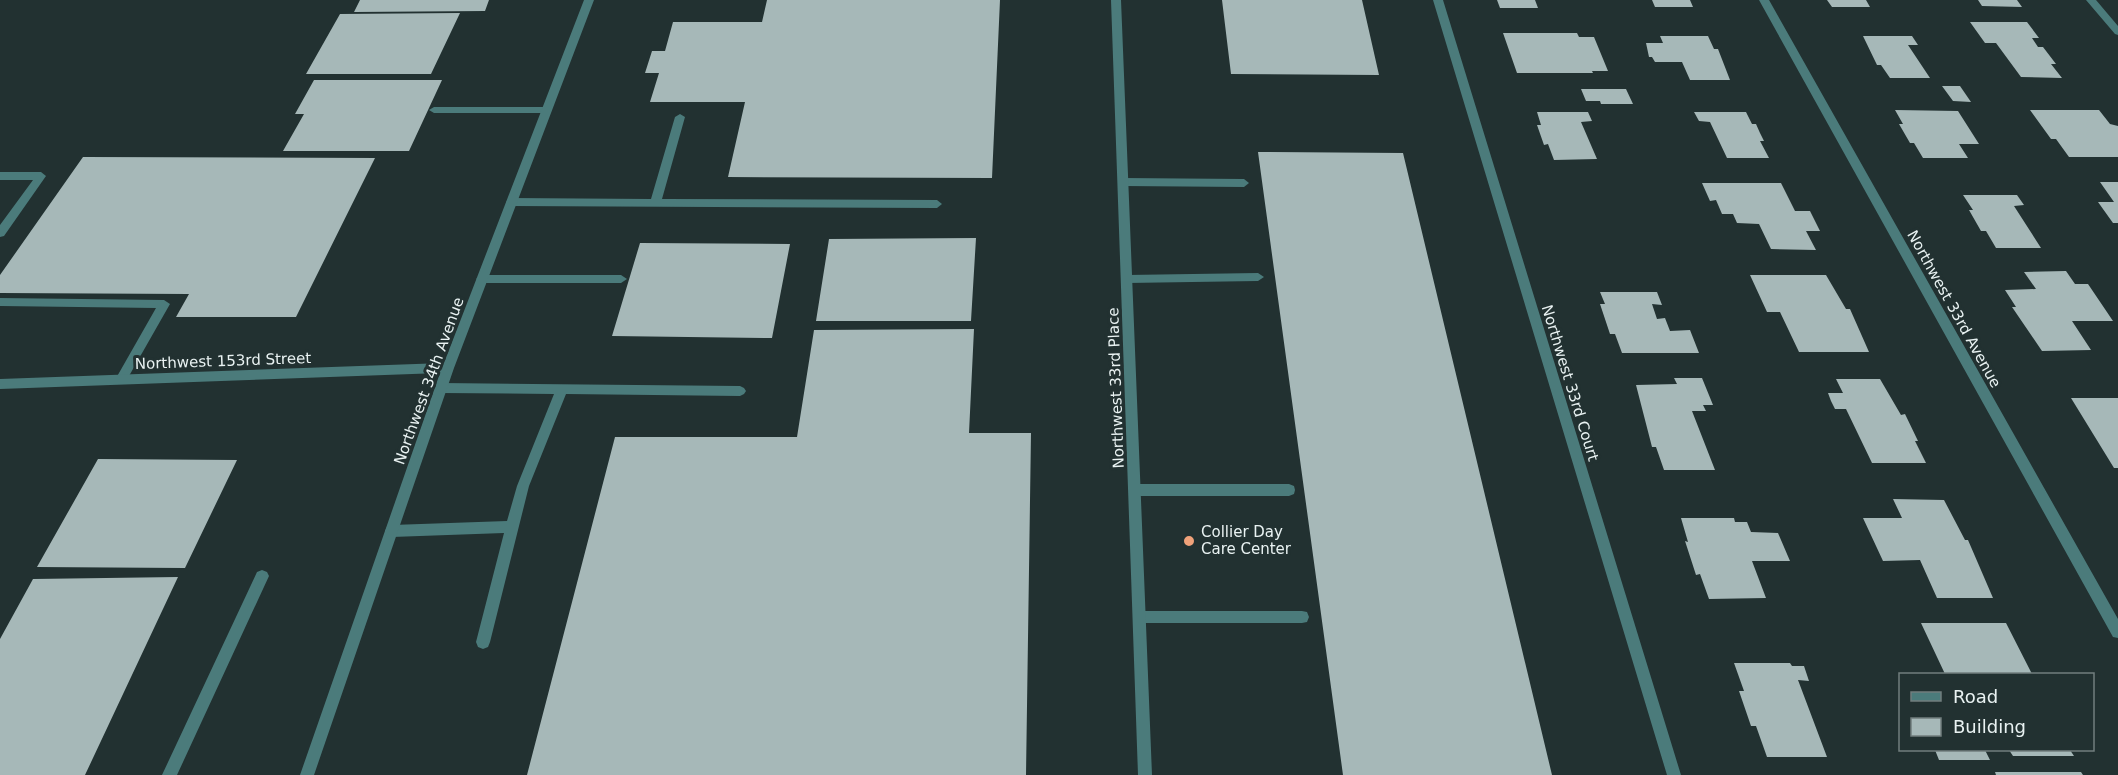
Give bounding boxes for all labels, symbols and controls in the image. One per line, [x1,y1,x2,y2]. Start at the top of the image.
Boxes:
street label: Northwest 33rd Avenue [1903,227,2005,391]
street label: Northwest 34th Avenue [390,295,468,467]
street label: Northwest 33rd Court [1538,303,1602,463]
street label: Northwest 33rd Place [1104,307,1128,469]
street label: Northwest 153rd Street [135,349,312,373]
place label: Collier Day Care Center [1201,523,1292,558]
marker: Collier Day Care Center [1182,534,1196,548]
legend [1899,673,2094,751]
text: Road [1953,686,1998,707]
text: Building [1953,716,2026,737]

